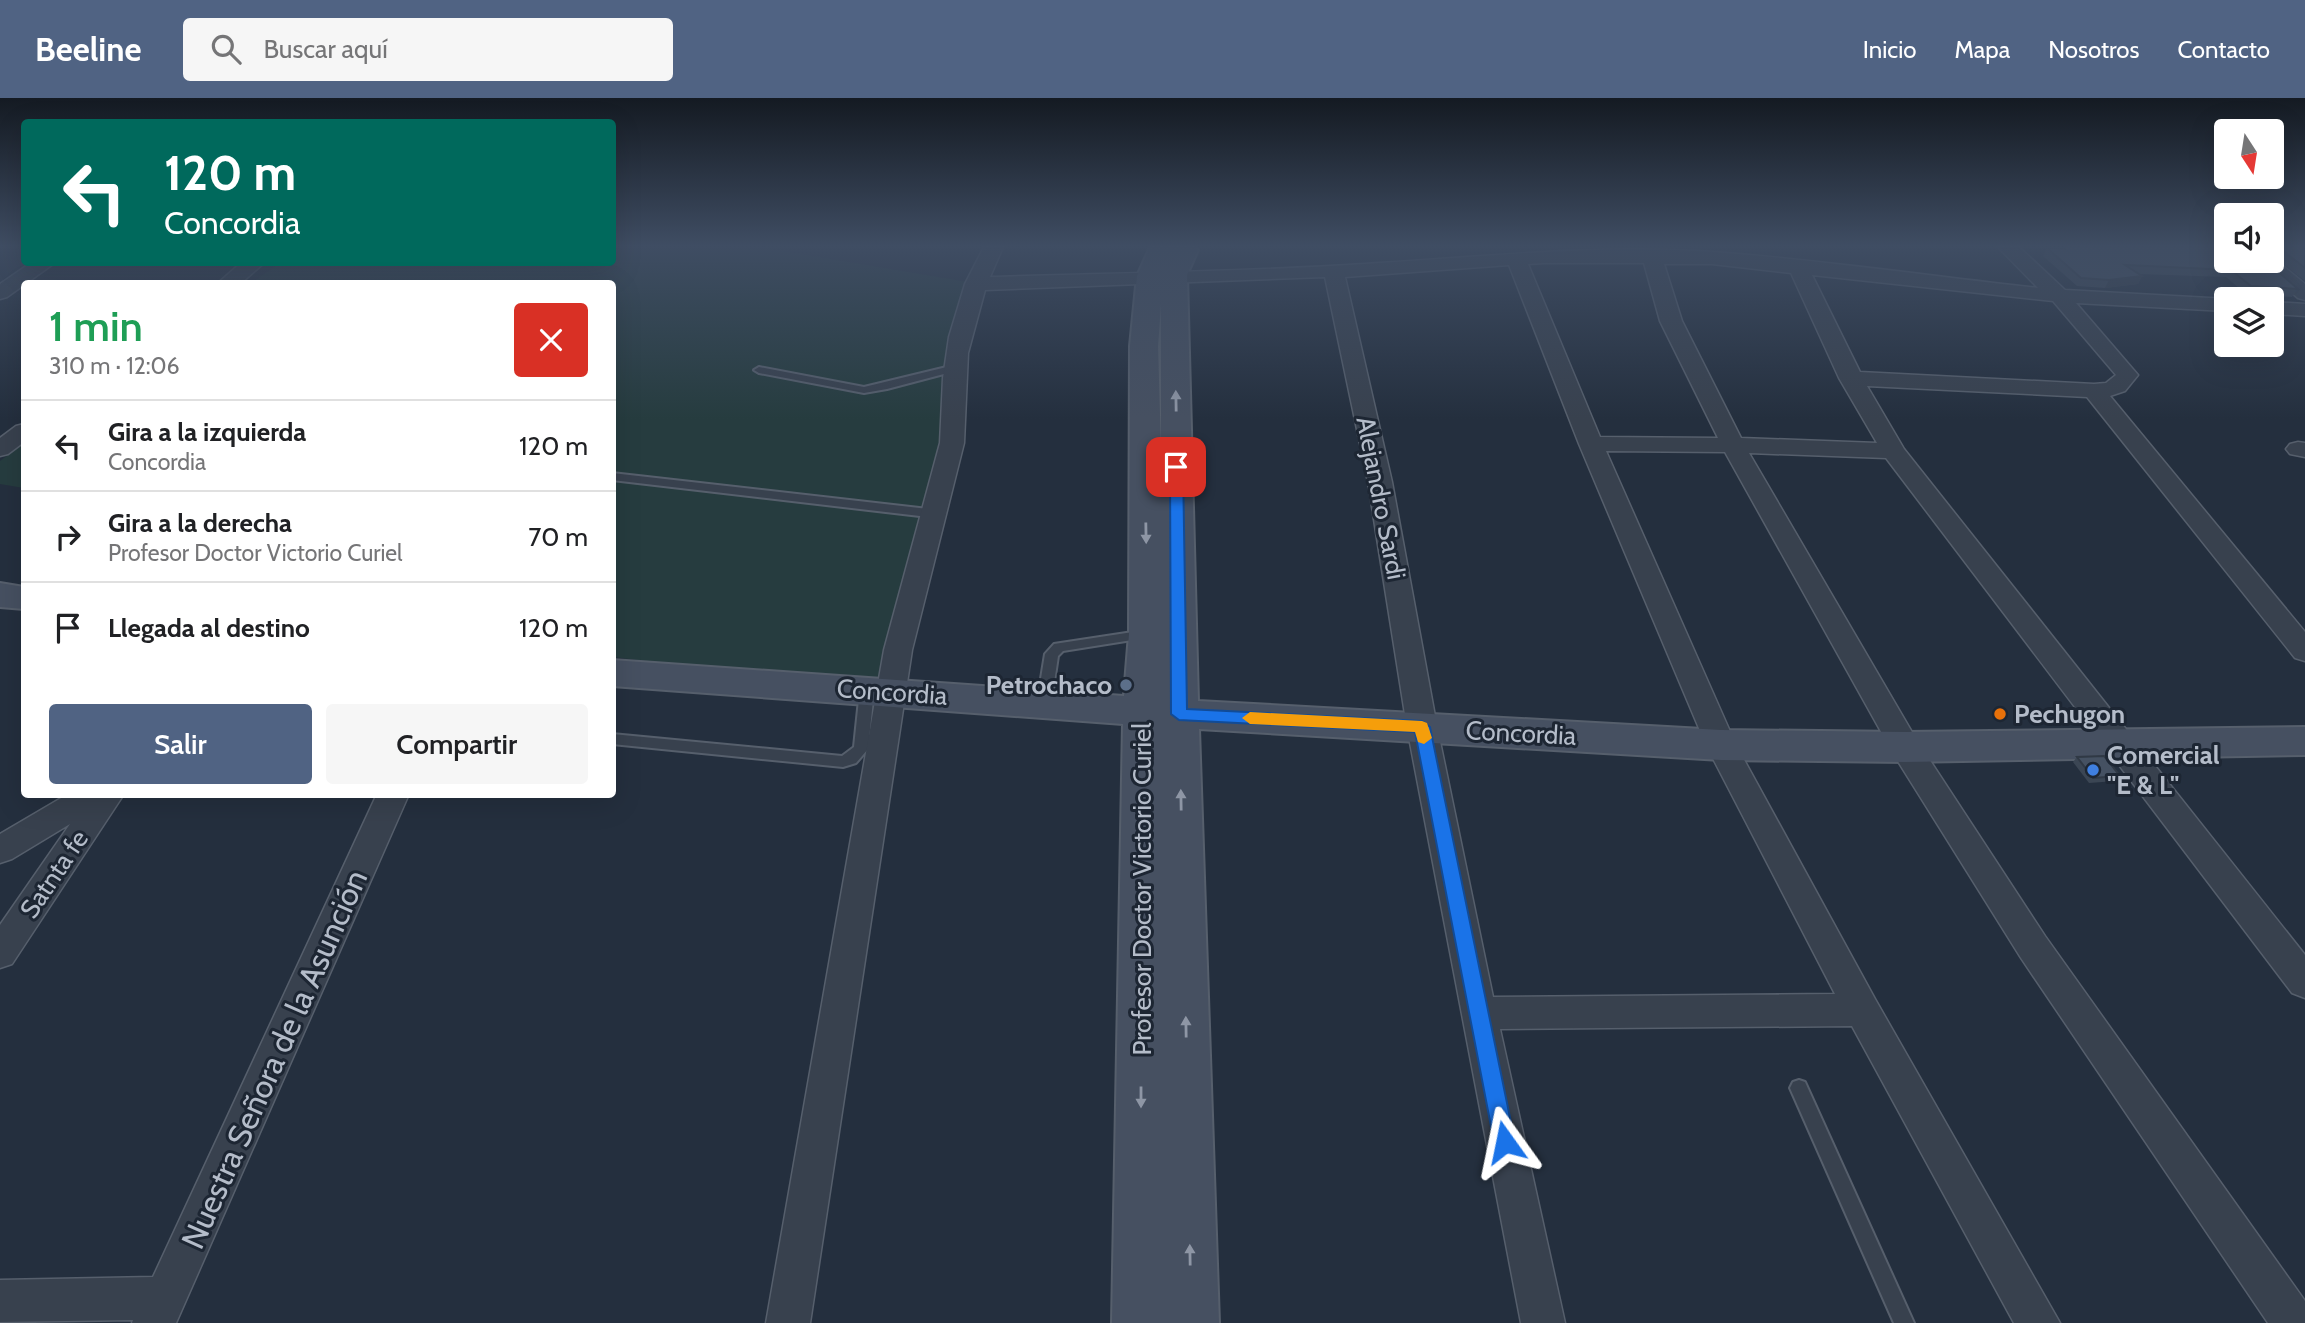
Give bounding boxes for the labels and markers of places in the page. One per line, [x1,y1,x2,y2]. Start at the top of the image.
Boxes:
pin [1146,437,1206,497]
place label: Petrochaco [986,669,1112,701]
marker: Petrochaco [1118,677,1134,693]
place label: Pechugon [2014,698,2125,730]
marker: Pechugon [1992,706,2008,722]
place label: Comercial "E & L" [2107,739,2220,801]
marker: Comercial "E & L" [2085,762,2101,778]

